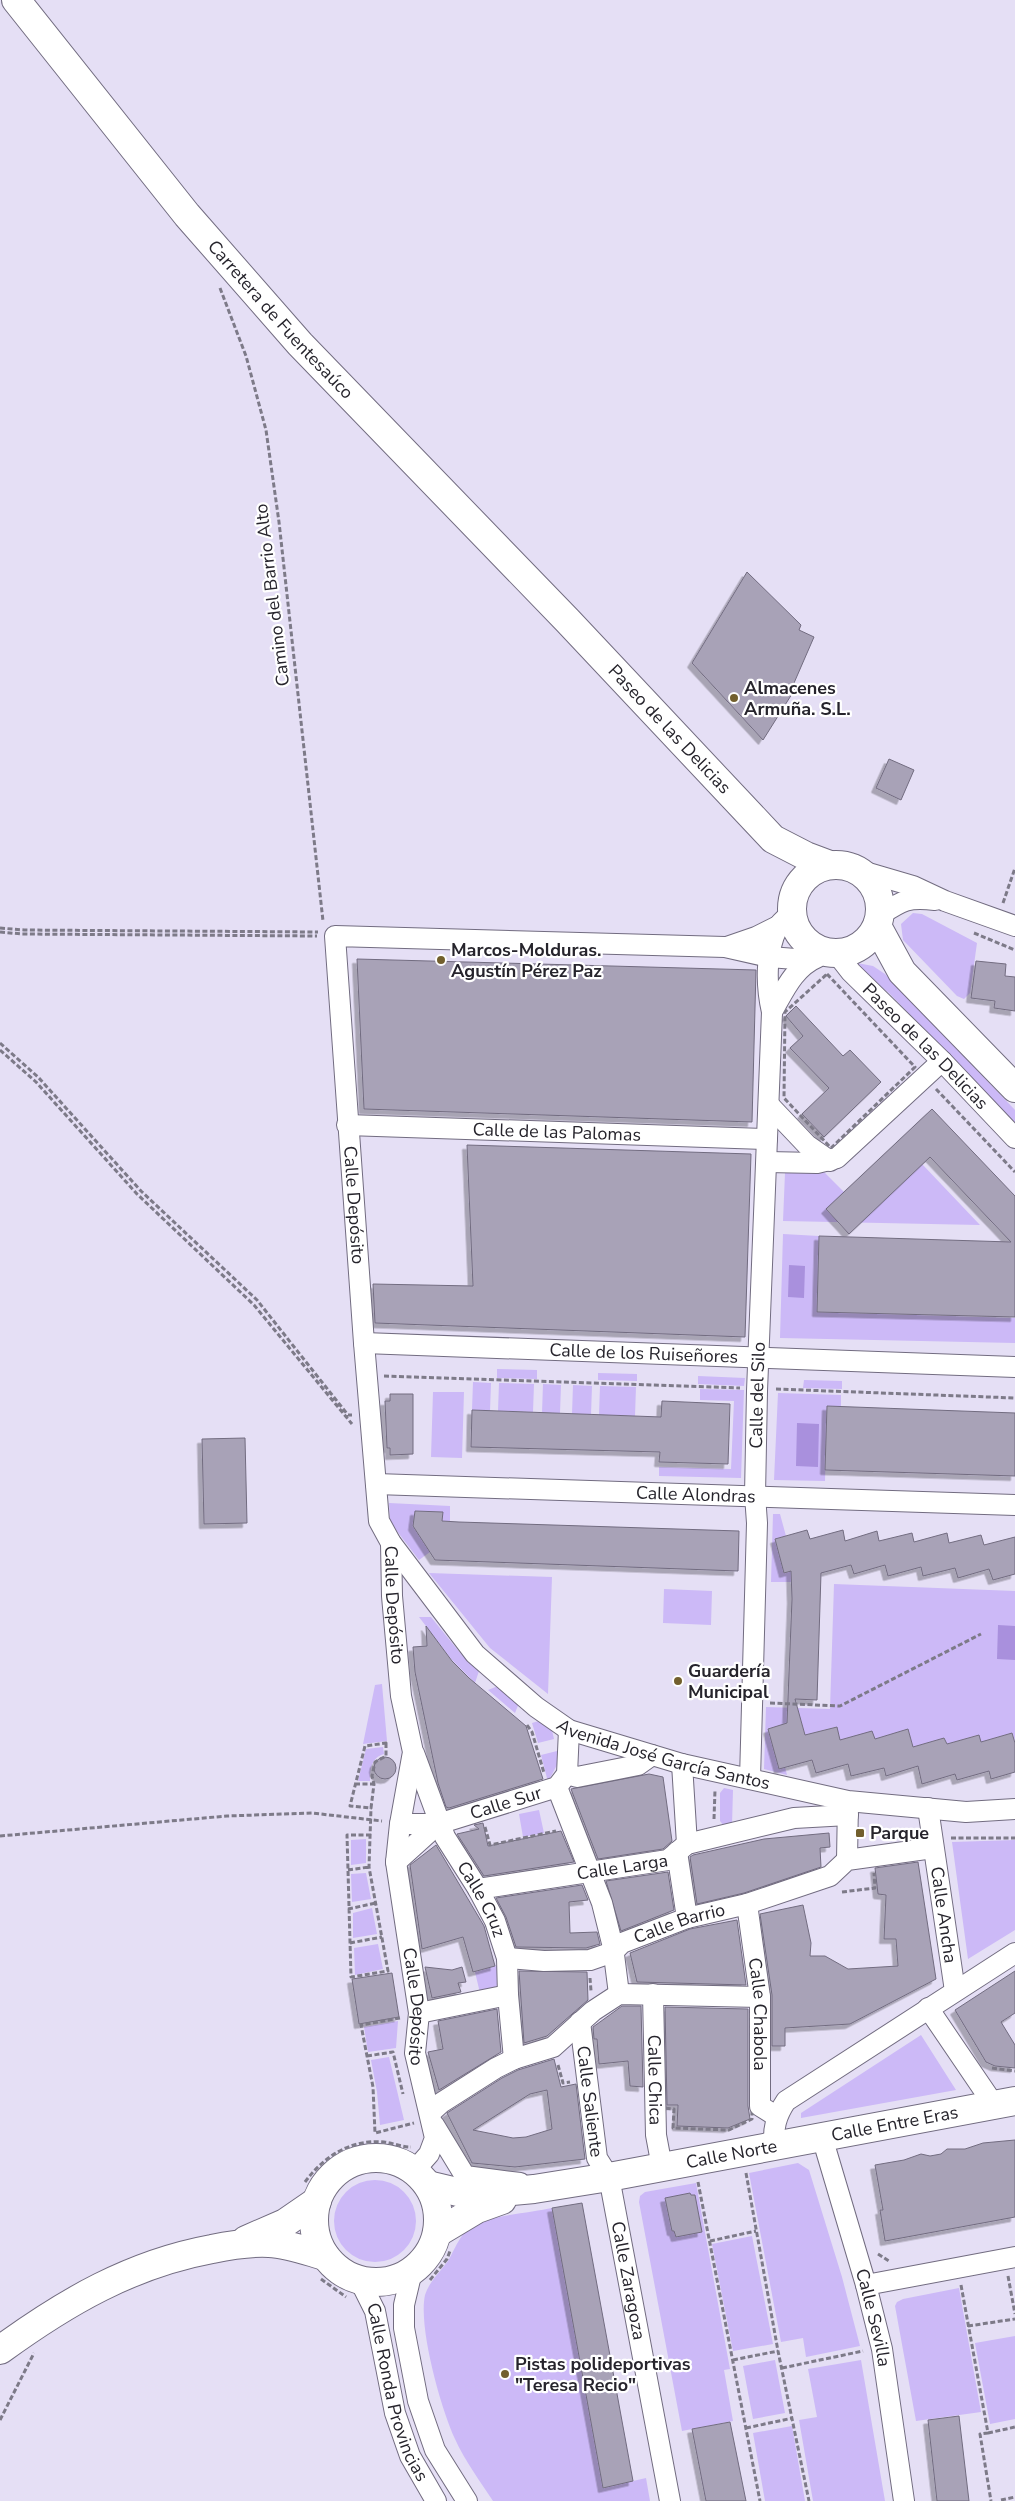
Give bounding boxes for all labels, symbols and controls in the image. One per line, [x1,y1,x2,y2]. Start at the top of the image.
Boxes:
street label: Carretera de Fuentesaúco [202,235,359,404]
street label: Camino del Barrio Alto [249,502,295,688]
street label: Paseo de las Delicias [603,659,736,799]
place label: Almacenes Armuña. S.L. [744,676,851,721]
marker: Almacenes Armuña. S.L. [728,692,740,704]
place label: Marcos-Molduras. Agustín Pérez Paz [451,938,602,983]
marker: Marcos-Molduras. Agustín Pérez Paz [435,954,447,966]
street label: Paseo de las Delicias [857,978,994,1115]
street label: Calle de las Palomas [472,1117,641,1147]
street label: Calle Depósito [338,1145,370,1265]
street label: Calle de los Ruiseñores [549,1338,739,1369]
street label: Calle del Silo [744,1341,771,1449]
street label: Calle Alondras [636,1481,756,1508]
street label: Calle Depósito [379,1545,410,1665]
place label: Guardería Municipal [688,1659,770,1704]
marker: Guardería Municipal [672,1675,684,1687]
street label: Avenida José García Santos [552,1713,772,1795]
street label: Calle Sur [467,1780,545,1825]
place label: Parque [870,1821,929,1845]
marker: Parque [854,1827,866,1839]
street label: Calle Larga [575,1848,670,1886]
street label: Calle Cruz [451,1857,511,1940]
street label: Calle Ancha [925,1865,963,1965]
street label: Calle Barrio [630,1898,727,1949]
street label: Calle Depósito [397,1946,431,2068]
street label: Calle Chabola [743,1956,772,2071]
street label: Calle Chica [642,2034,668,2125]
street label: Calle Saliente [571,2044,609,2158]
street label: Calle Entre Eras [829,2100,960,2147]
street label: Calle Norte [684,2134,779,2174]
street label: Calle Zaragoza [606,2219,651,2342]
street label: Calle Sevilla [850,2266,896,2368]
street label: Calle Ronda Provincias [361,2299,434,2486]
place label: Pistas polideportivas "Teresa Recio" [515,2352,691,2397]
marker: Pistas polideportivas "Teresa Recio" [499,2368,511,2380]

